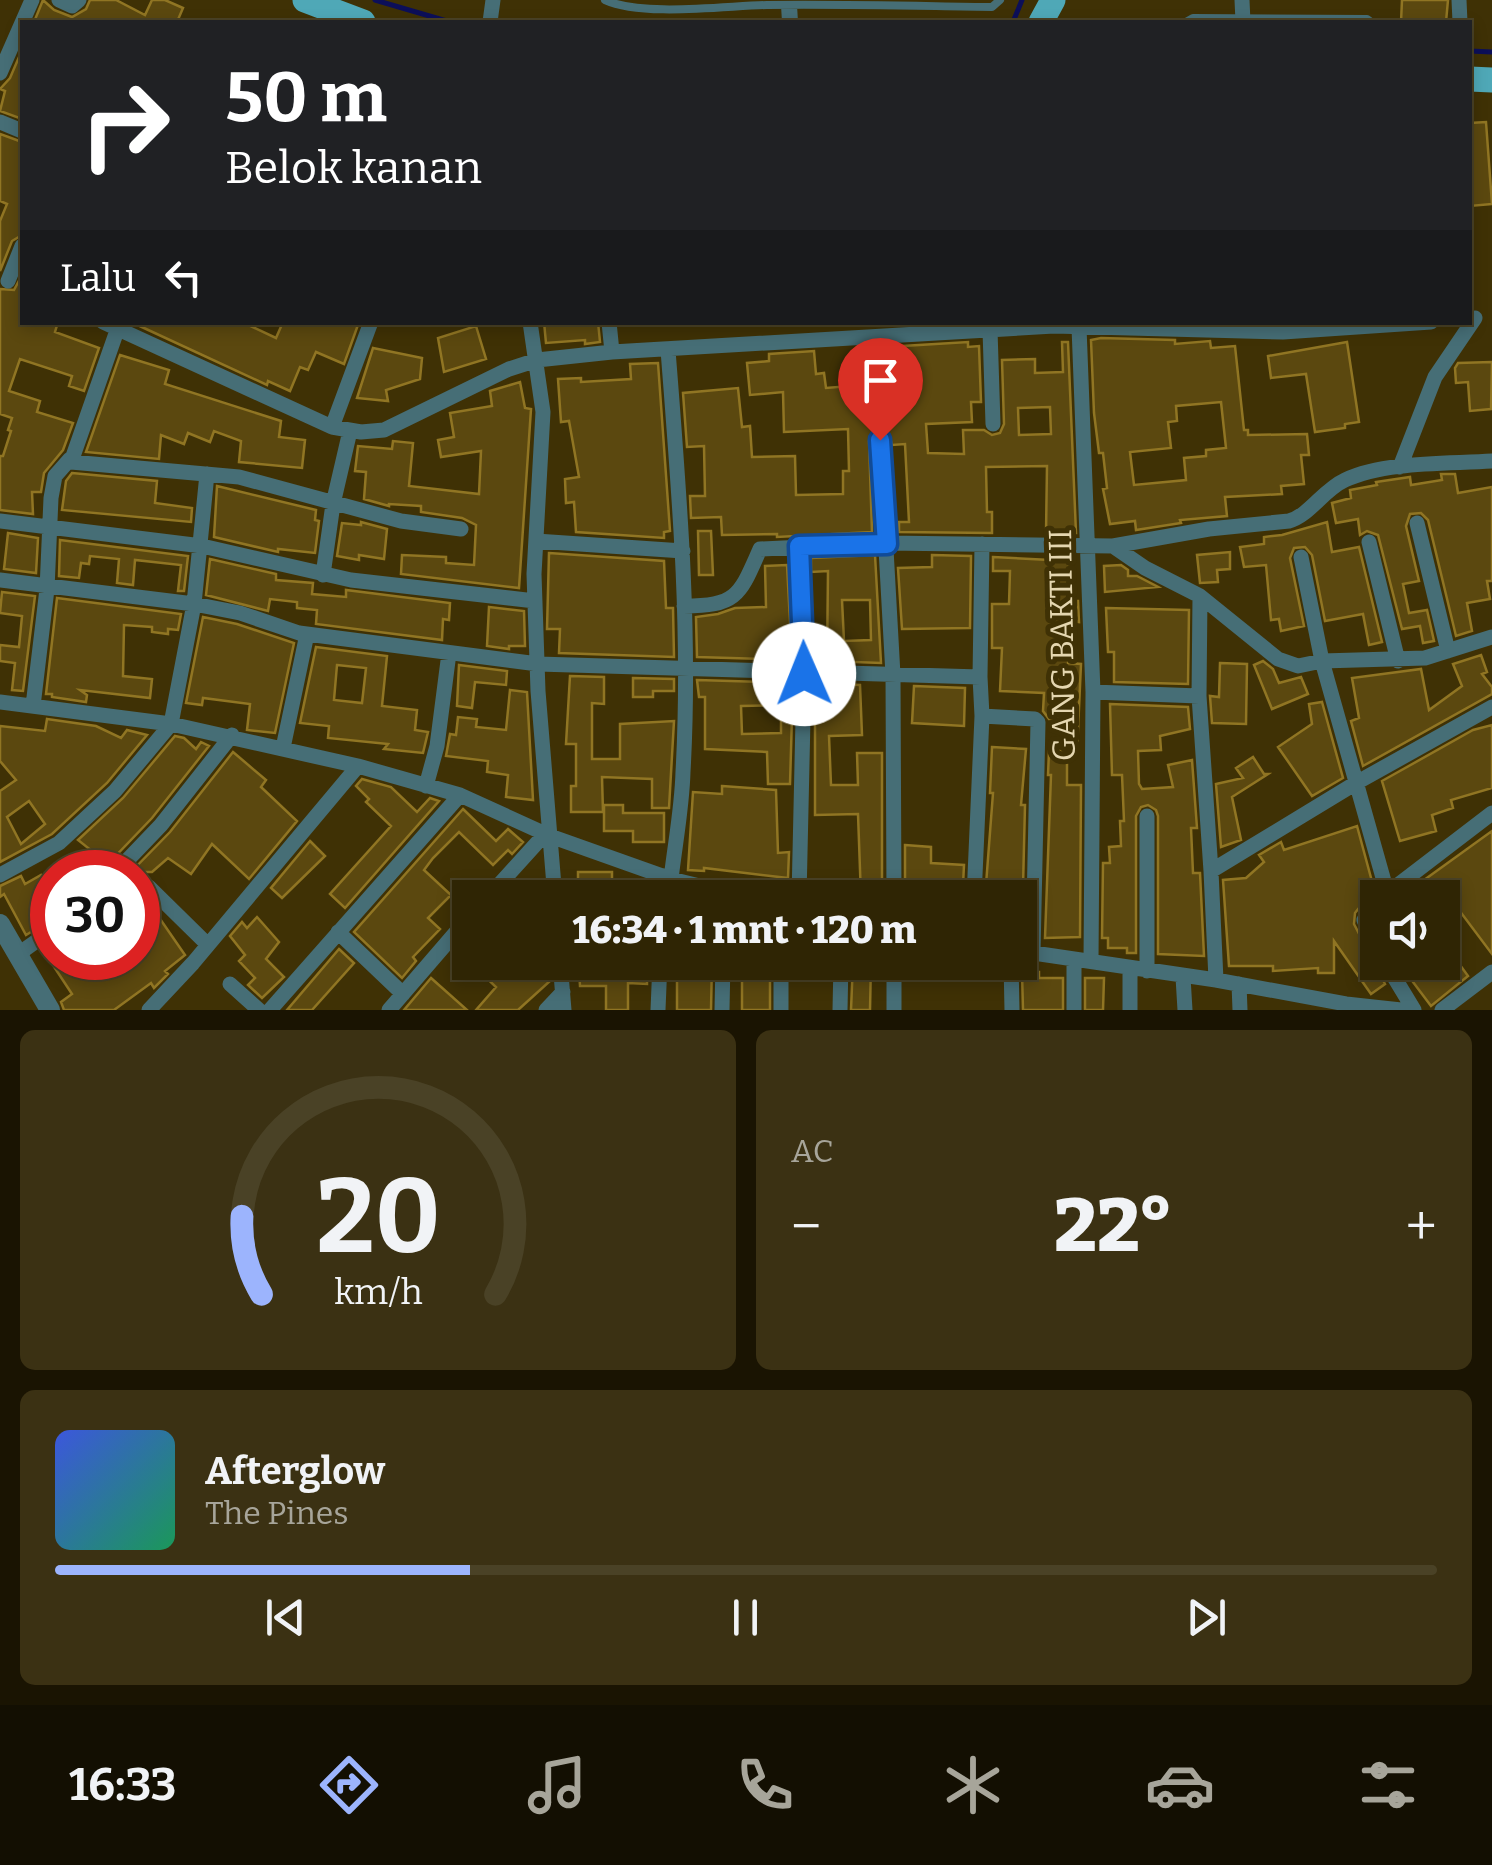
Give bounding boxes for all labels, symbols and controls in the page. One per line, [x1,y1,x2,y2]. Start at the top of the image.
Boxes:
text: 50 m [225,56,387,140]
icon: right [60,60,190,190]
text: Belok kanan [225,141,482,195]
icon: left [156,250,211,305]
text: Lalu [60,255,136,301]
pin [838,338,923,441]
icon: arrive [853,353,908,408]
street label: GANG BAKTI III [1041,529,1083,761]
position arrow [752,622,856,726]
speed limit sign: 30 [30,850,160,980]
map controls [1360,880,1460,980]
button: sound [1360,880,1460,980]
text: 16:34 · 1 mnt · 120 m [573,907,916,953]
text: AC [791,1132,834,1170]
text: 20 [316,1155,440,1280]
text: 22° [1054,1181,1173,1271]
text: − [791,1194,821,1260]
text: + [1406,1194,1437,1260]
text: km/h [334,1271,422,1313]
text: Afterglow [205,1448,385,1494]
text: The Pines [205,1494,349,1532]
icon: previous [258,1590,313,1645]
icon: pause [718,1590,773,1645]
icon: next [1179,1590,1234,1645]
icon: directions [314,1750,384,1820]
icon: music [522,1750,592,1820]
icon: phone [730,1750,800,1820]
icon: climate [938,1750,1008,1820]
icon: car [1145,1750,1215,1820]
icon: filters [1353,1750,1423,1820]
text: 16:33 [69,1758,177,1812]

